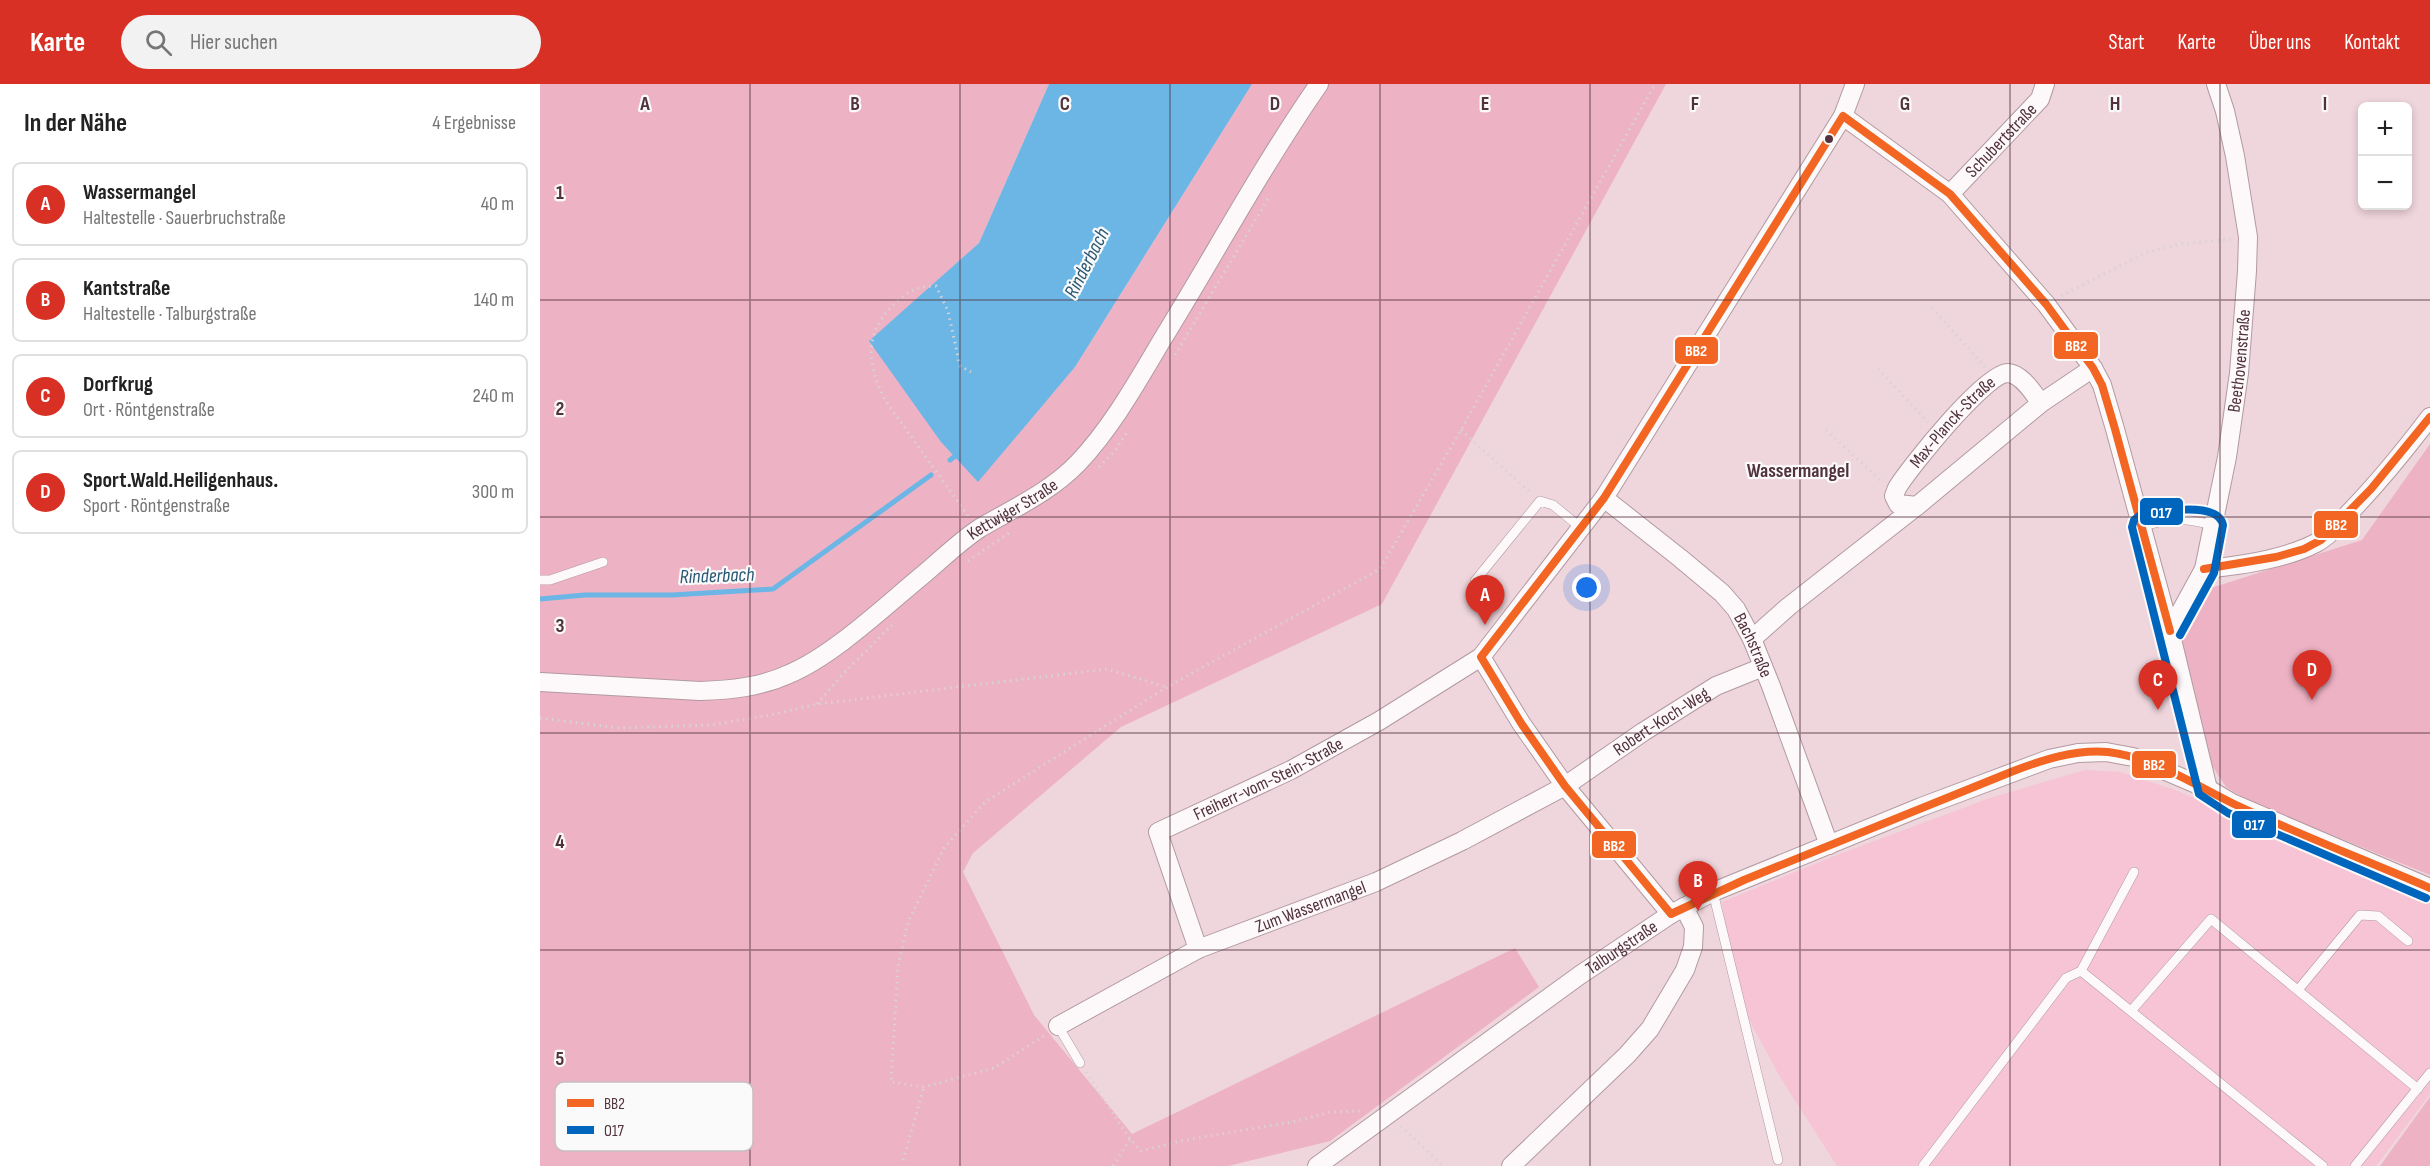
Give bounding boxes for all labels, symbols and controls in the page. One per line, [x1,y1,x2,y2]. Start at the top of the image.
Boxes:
search box [121,15,541,69]
text: Karte [30,26,85,59]
icon: search [142,26,175,59]
text: Hier suchen [190,29,278,56]
text: Start [2108,30,2145,55]
text: Karte [2178,30,2216,55]
text: Über uns [2249,30,2311,55]
text: Kontakt [2344,30,2400,55]
text: A [639,92,650,116]
text: B [850,92,860,116]
text: C [1060,92,1070,116]
text: D [1270,92,1280,116]
text: E [1481,92,1489,116]
text: F [1691,92,1699,116]
text: G [1900,92,1910,116]
text: H [2110,92,2120,116]
text: I [2323,92,2327,116]
street label: Schubertstraße [1961,99,2041,182]
map controls [2358,102,2412,210]
button: + [2358,102,2412,156]
text: In der Nähe [24,108,127,139]
text: 4 Ergebnisse [432,111,516,135]
unlabelled marker [1823,133,1835,145]
button: − [2358,156,2412,210]
text: Wassermangel [83,179,196,206]
text: 1 [556,181,564,205]
text: A [41,192,50,216]
text: 40 m [481,192,514,216]
text: Haltestelle · Sauerbruchstraße [83,206,286,230]
water label: Rinderbach [1059,224,1115,302]
text: Kantstraße [83,275,170,302]
text: B [41,288,50,312]
text: 140 m [474,288,514,312]
text: Haltestelle · Talburgstraße [83,302,256,326]
street label: Beethovenstraße [2223,309,2254,414]
line badge: BB2 [2053,331,2099,360]
line badge: BB2 [1674,336,1719,365]
text: BB2 [2065,337,2087,356]
text: BB2 [1685,342,1707,361]
text: Dorfkrug [83,371,153,398]
street label: Max-Planck-Straße [1905,371,1999,472]
text: C [40,384,51,408]
text: 240 m [473,384,514,408]
text: 2 [556,397,564,421]
text: Ort · Röntgenstraße [83,398,215,422]
district label: Wassermangel [1747,459,1849,483]
text: Sport.Wald.Heiligenhaus. [83,467,278,494]
street label: Kettwiger Straße [963,474,1062,544]
text: D [40,480,51,504]
text: 300 m [472,480,514,504]
text: Sport · Röntgenstraße [83,494,230,518]
line badge: O17 [2139,497,2184,526]
text: O17 [2150,504,2172,523]
line badge: BB2 [2313,510,2359,539]
text: BB2 [2325,516,2347,535]
water label: Rinderbach [679,563,755,589]
your location [1572,573,1601,602]
pin: A [1466,576,1504,625]
street label: Bachstraße [1730,609,1777,680]
text: 3 [556,614,565,638]
pin: D [2292,650,2332,700]
pin: C [2138,660,2178,710]
street label: Robert-Koch-Weg [1609,683,1713,760]
street label: Freiherr-vom-Stein-Straße [1190,733,1346,824]
line badge: BB2 [2131,750,2177,779]
text: BB2 [2143,756,2165,775]
line badge: O17 [2231,810,2277,839]
text: O17 [2243,816,2265,835]
text: 4 [555,830,565,854]
line badge: BB2 [1591,830,1637,859]
text: BB2 [1603,837,1625,856]
pin: B [1678,862,1718,911]
street label: Zum Wassermangel [1252,876,1369,937]
street label: Talburgstraße [1582,916,1661,979]
text: 5 [556,1047,565,1071]
legend [555,1082,753,1151]
text: BB2 [604,1095,625,1114]
text: O17 [604,1122,624,1141]

